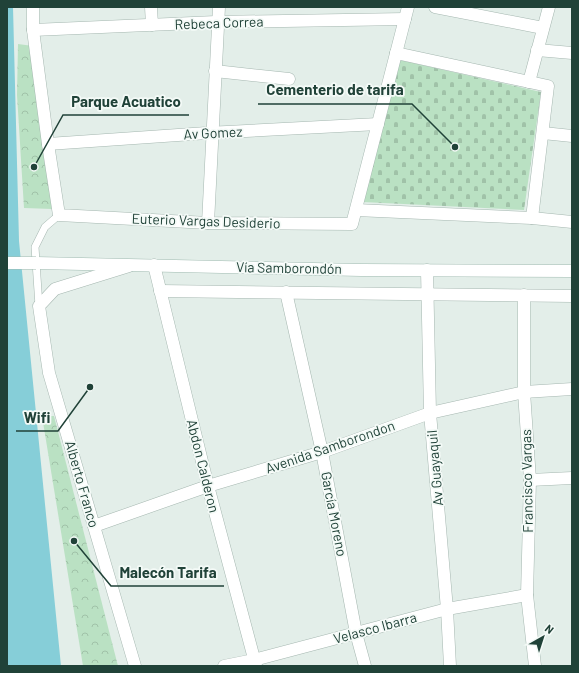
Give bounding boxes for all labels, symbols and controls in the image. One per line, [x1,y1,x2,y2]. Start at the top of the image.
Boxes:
street label: Rebeca Correa [174,12,264,33]
callout: Cementerio de tarifa [258,77,412,104]
text: Cementerio de tarifa [266,80,404,98]
callout: Parque Acuatico [63,88,189,115]
text: Parque Acuatico [71,92,181,110]
street label: Av Gomez [183,122,243,143]
street label: Euterio Vargas Desiderio [131,209,281,232]
street label: Vía Samborondón [236,258,342,277]
callout: Wifi [16,404,58,431]
text: Wifi [24,408,50,426]
street label: Avenida Samborondon [263,416,397,477]
street label: Abdon Calderon [184,417,223,514]
street label: Av Guayaquil [423,429,446,507]
street label: Francisco Vargas [517,429,536,533]
street label: Alberto Franco [62,438,103,529]
street label: García Moreno [318,470,351,558]
callout: Malecón Tarifa [111,559,224,586]
text: Malecón Tarifa [119,563,217,581]
street label: Velasco Ibarra [331,608,418,647]
north arrow [523,617,563,657]
text: N [543,621,557,636]

